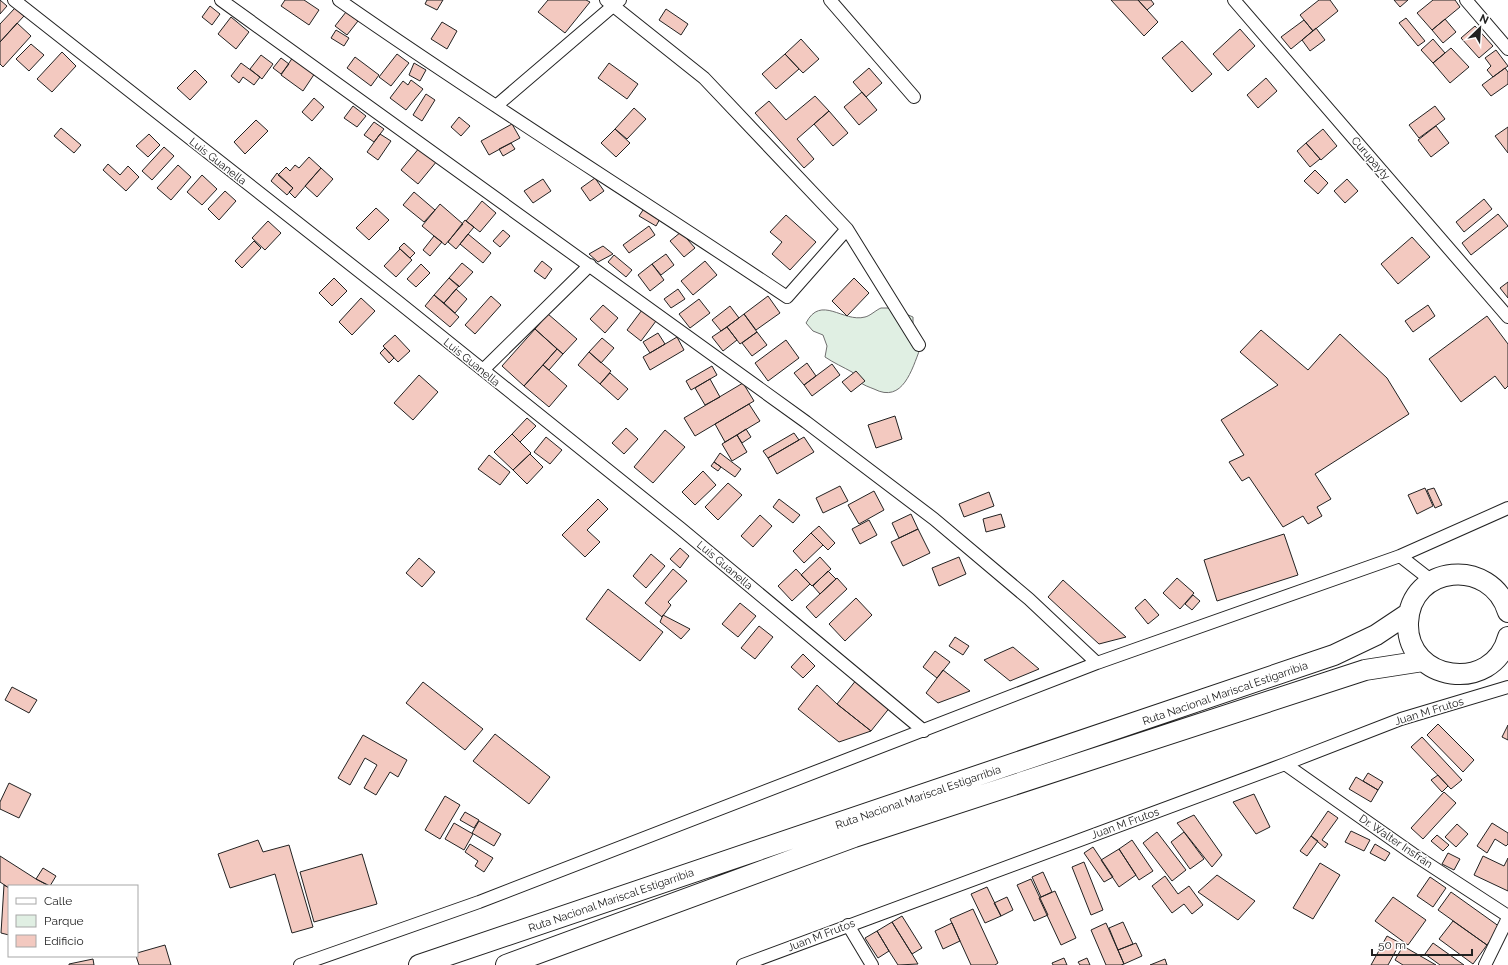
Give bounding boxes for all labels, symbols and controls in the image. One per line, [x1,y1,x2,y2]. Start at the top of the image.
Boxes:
north arrow [1460,8,1500,48]
text: N [1477,12,1491,27]
street label: Curupayty [1348,134,1393,183]
street label: Luis Guanella [187,135,249,188]
street label: Luis Guanella [441,336,502,389]
street label: Luis Guanella [694,538,755,592]
street label: Ruta Nacional Mariscal Estigarribia [1141,659,1310,728]
street label: Juan M Frutos [1393,695,1465,728]
street label: Ruta Nacional Mariscal Estigarribia [834,763,1003,832]
street label: Juan M Frutos [1089,805,1161,842]
street label: Dr. Walter Insfrán [1356,812,1435,871]
street label: Ruta Nacional Mariscal Estigarribia [527,866,696,935]
legend [8,885,138,957]
text: Calle [44,894,72,908]
text: Parque [44,914,84,928]
street label: Juan M Frutos [786,917,857,954]
scale bar [1372,931,1472,957]
text: Edificio [44,934,84,948]
text: 50 m [1378,938,1406,952]

